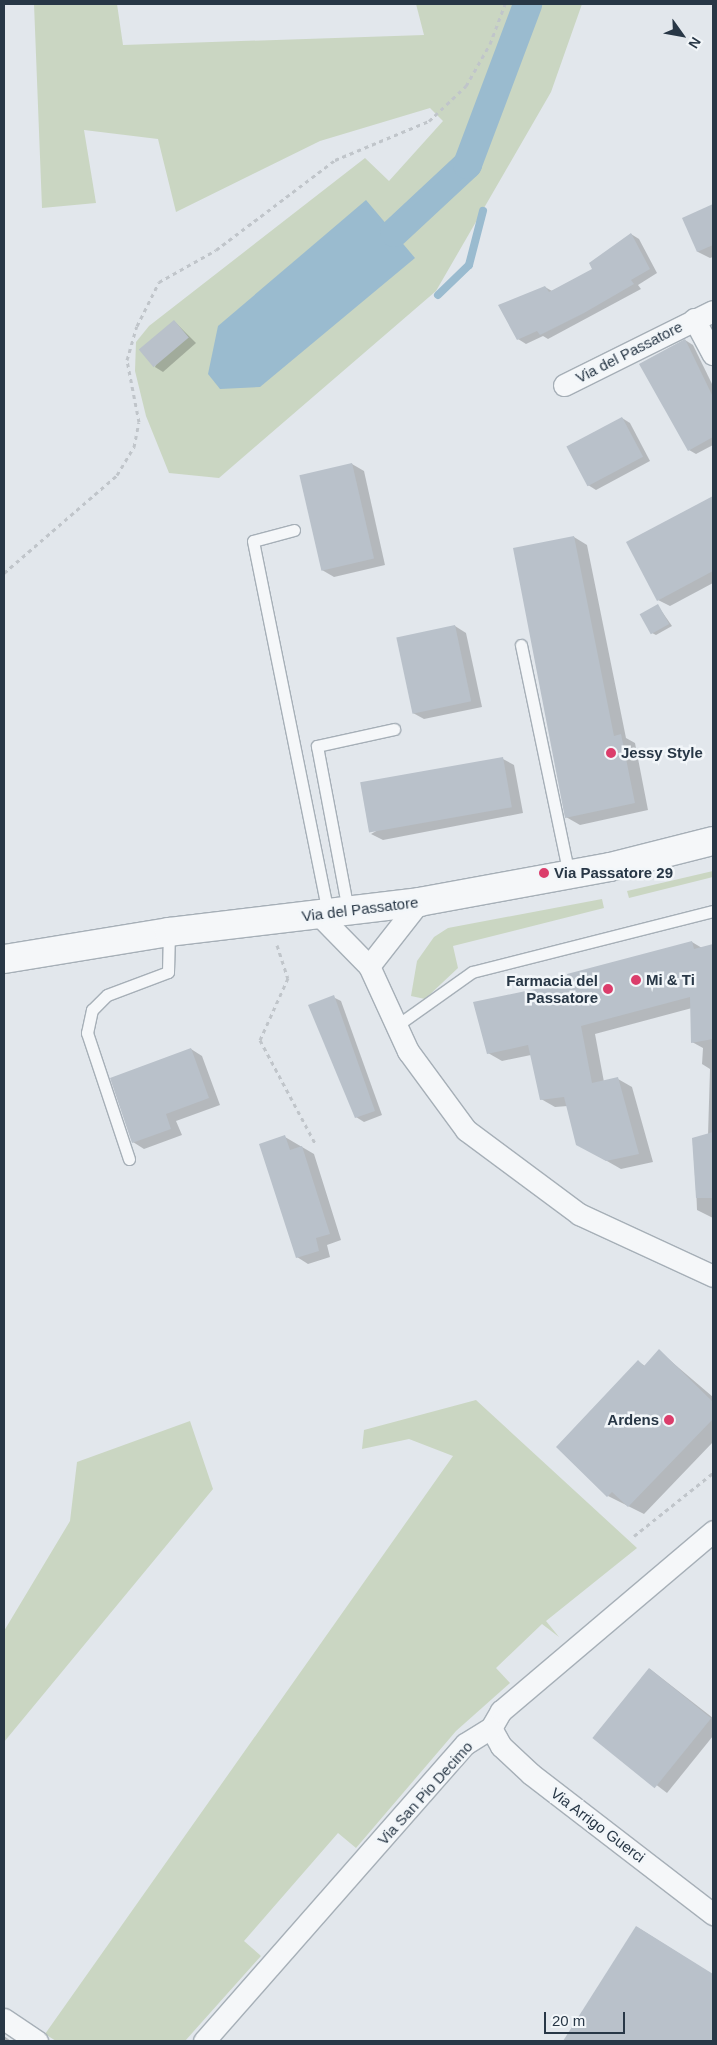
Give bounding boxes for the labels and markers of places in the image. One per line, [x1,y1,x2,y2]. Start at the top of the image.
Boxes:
place label: Jessy Style [621,744,703,762]
marker: Jessy Style [605,747,617,759]
place label: Via Passatore 29 [554,864,673,882]
marker: Via Passatore 29 [538,867,550,879]
place label: Farmacia del Passatore [506,971,598,1006]
place label: Mi & Ti [646,971,695,989]
marker: Mi & Ti [630,974,642,986]
marker: Farmacia del Passatore [602,983,614,995]
place label: Ardens [607,1411,659,1429]
marker: Ardens [663,1414,675,1426]

